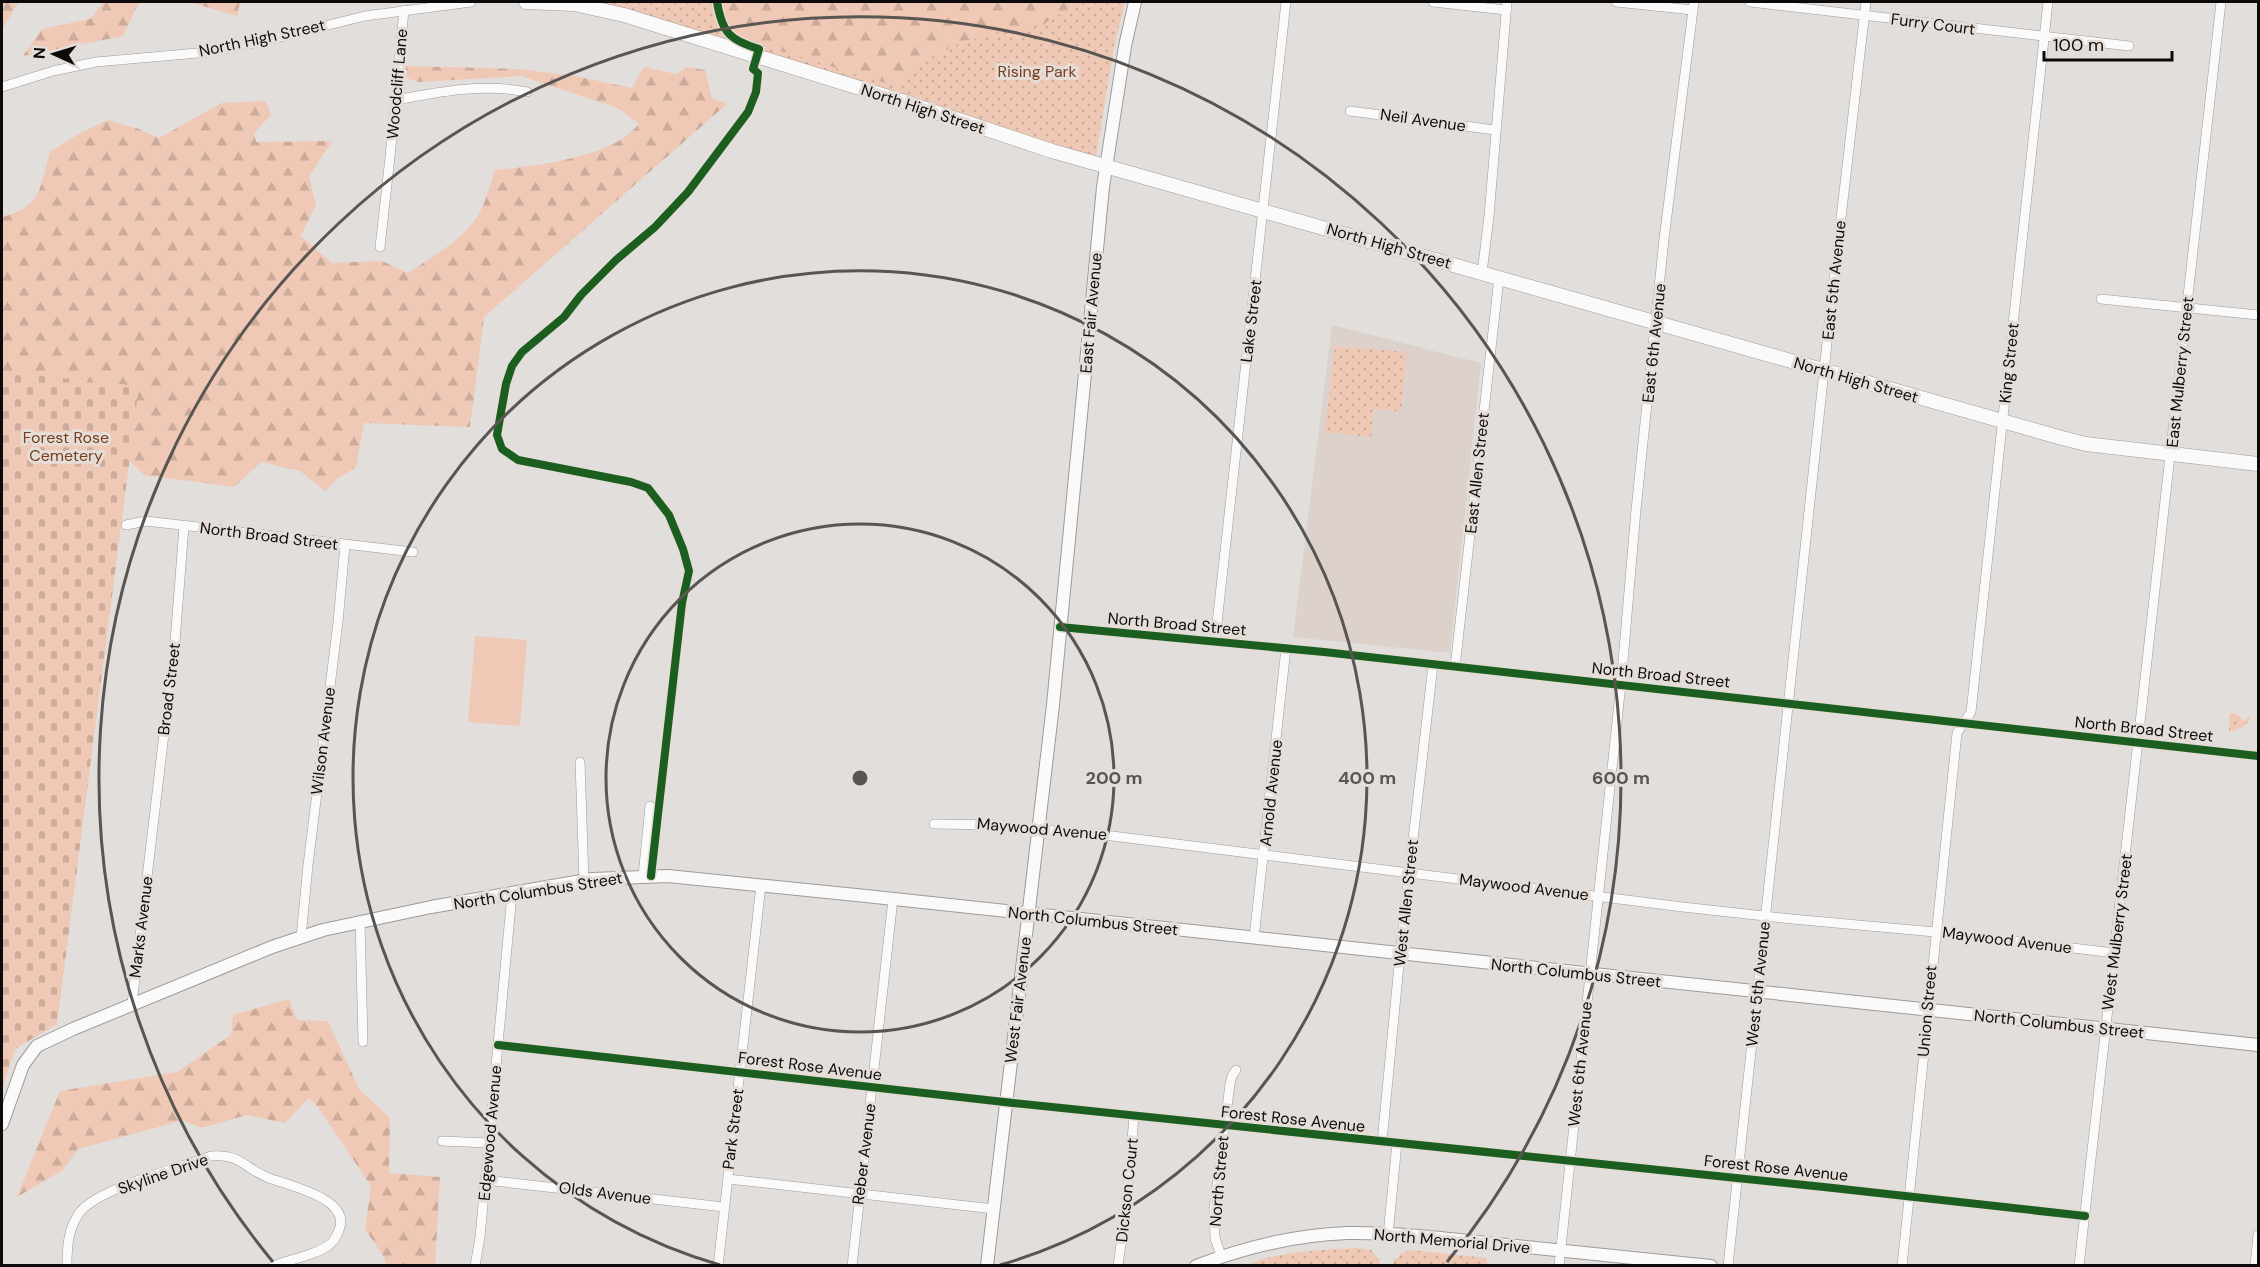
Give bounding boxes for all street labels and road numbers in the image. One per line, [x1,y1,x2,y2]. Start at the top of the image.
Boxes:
street label: Furry Court [1890,8,1976,40]
street label: North High Street [197,14,327,62]
street label: Woodcliff Lane [382,28,412,140]
street label: North High Street [859,79,987,139]
street label: Neil Avenue [1379,104,1467,136]
street label: North High Street [1324,218,1454,274]
street label: East 5th Avenue [1817,219,1851,341]
street label: East Fair Avenue [1075,252,1107,374]
street label: Lake Street [1236,278,1266,364]
street label: East 6th Avenue [1637,282,1671,404]
street label: East Mulberry Street [2162,296,2198,448]
street label: King Street [1994,322,2024,404]
street label: North High Street [1791,352,1921,408]
street label: East Allen Street [1460,411,1494,535]
street label: North Broad Street [199,517,339,555]
street label: North Broad Street [1107,607,1247,641]
street label: Broad Street [153,642,185,736]
street label: North Broad Street [1591,657,1731,693]
street label: Wilson Avenue [306,686,340,796]
street label: North Broad Street [2074,711,2214,747]
street label: Arnold Avenue [1255,738,1287,848]
street label: Maywood Avenue [976,813,1108,845]
street label: West Allen Street [1389,838,1423,968]
street label: West Mulberry Street [2097,853,2137,1011]
street label: North Columbus Street [452,867,624,915]
street label: Maywood Avenue [1458,869,1590,905]
street label: Marks Avenue [124,875,158,979]
street label: North Columbus Street [1007,902,1179,940]
street label: West 5th Avenue [1741,920,1775,1048]
street label: Maywood Avenue [1941,922,2073,958]
street label: West Fair Avenue [1000,936,1036,1064]
street label: North Columbus Street [1490,954,1662,992]
street label: Union Street [1913,964,1941,1058]
street label: West 6th Avenue [1563,1000,1597,1128]
street label: North Columbus Street [1973,1005,2145,1043]
street label: Forest Rose Avenue [737,1047,883,1085]
street label: Edgewood Avenue [474,1064,506,1202]
street label: Park Street [718,1087,748,1171]
street label: Forest Rose Avenue [1220,1101,1366,1137]
street label: Reber Avenue [847,1102,881,1206]
street label: North Street [1205,1134,1233,1228]
street label: Dickson Court [1111,1137,1143,1243]
street label: Skyline Drive [115,1149,211,1199]
street label: Forest Rose Avenue [1703,1150,1849,1186]
street label: Olds Avenue [558,1177,652,1209]
street label: North Memorial Drive [1373,1224,1531,1258]

